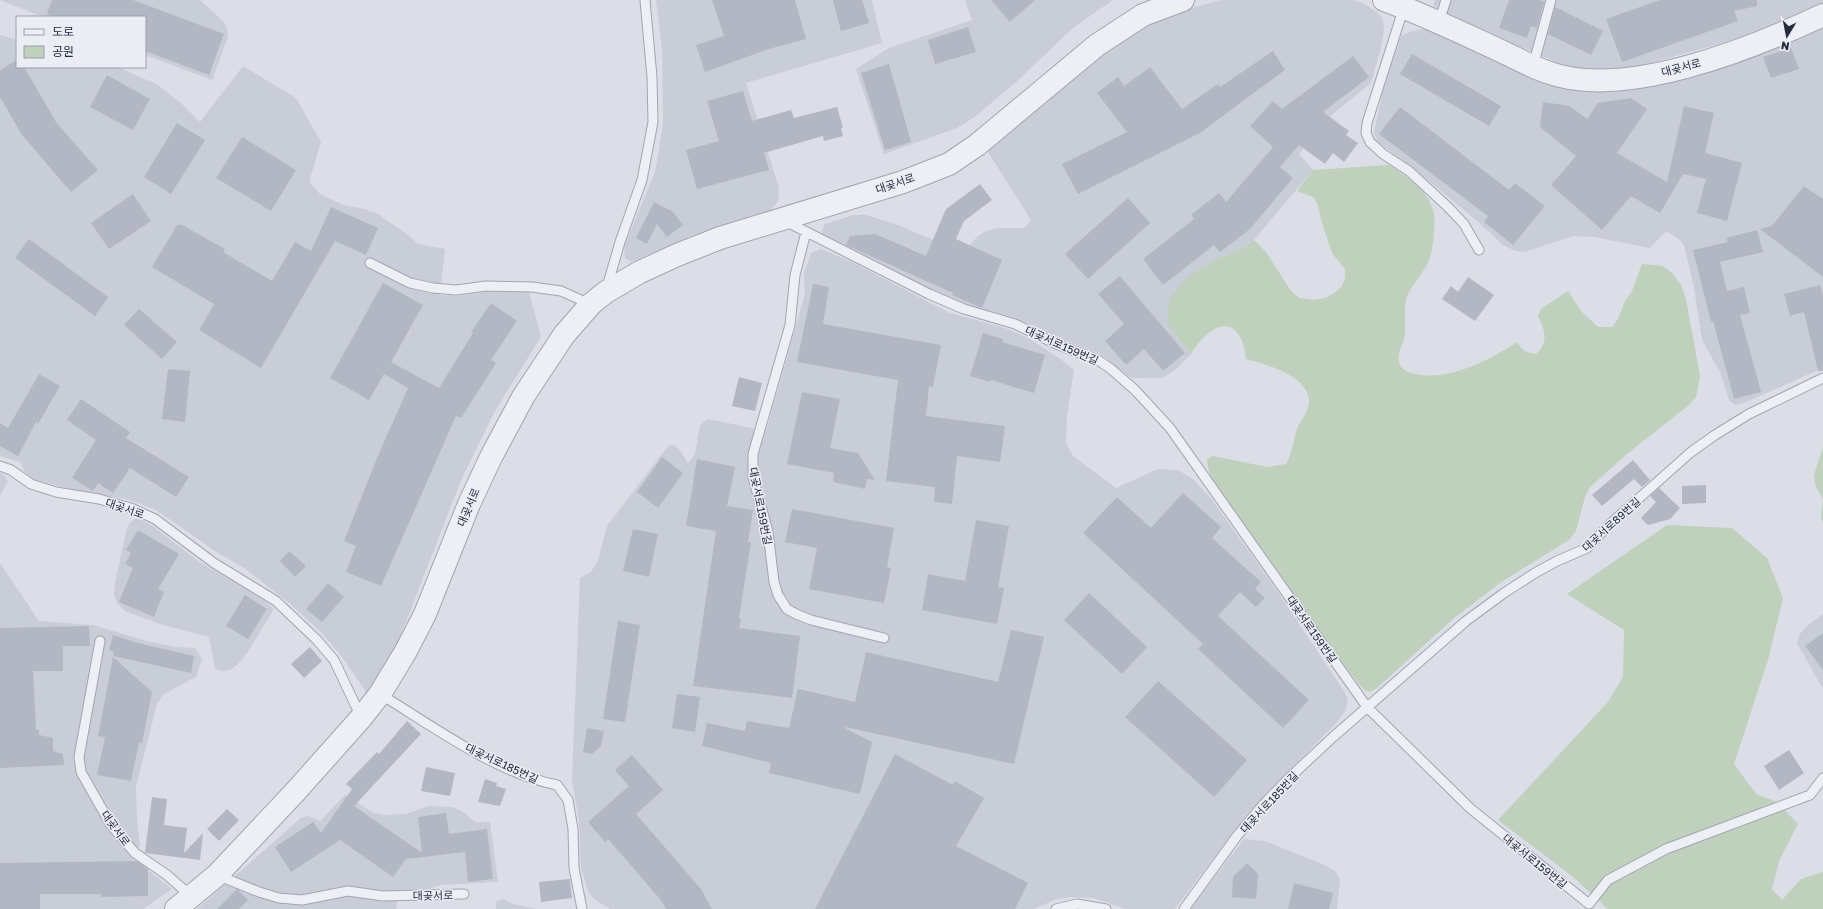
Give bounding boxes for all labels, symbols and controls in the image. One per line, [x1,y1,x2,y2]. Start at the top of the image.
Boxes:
legend [16,16,146,68]
north arrow [1767,16,1807,56]
text: 도로 [52,24,74,39]
text: N [1780,39,1790,53]
text: 공원 [52,44,74,59]
street label: 대곶서로 [1660,55,1702,79]
street label: 대곶서로 [874,170,916,196]
street label: 대곶서로159번길 [1023,323,1101,367]
street label: 대곶서로159번길 [747,466,775,546]
street label: 대곶서로 [454,486,482,528]
street label: 대곶서로89번길 [1579,494,1643,554]
street label: 대곶서로 [104,495,146,521]
street label: 대곶서로159번길 [1284,593,1340,665]
street label: 대곶서로185번길 [463,740,541,786]
street label: 대곶서로185번길 [1237,769,1301,835]
street label: 대곶서로 [99,808,133,848]
street label: 대곶서로159번길 [1500,831,1570,891]
street label: 대곶서로 [413,888,453,902]

